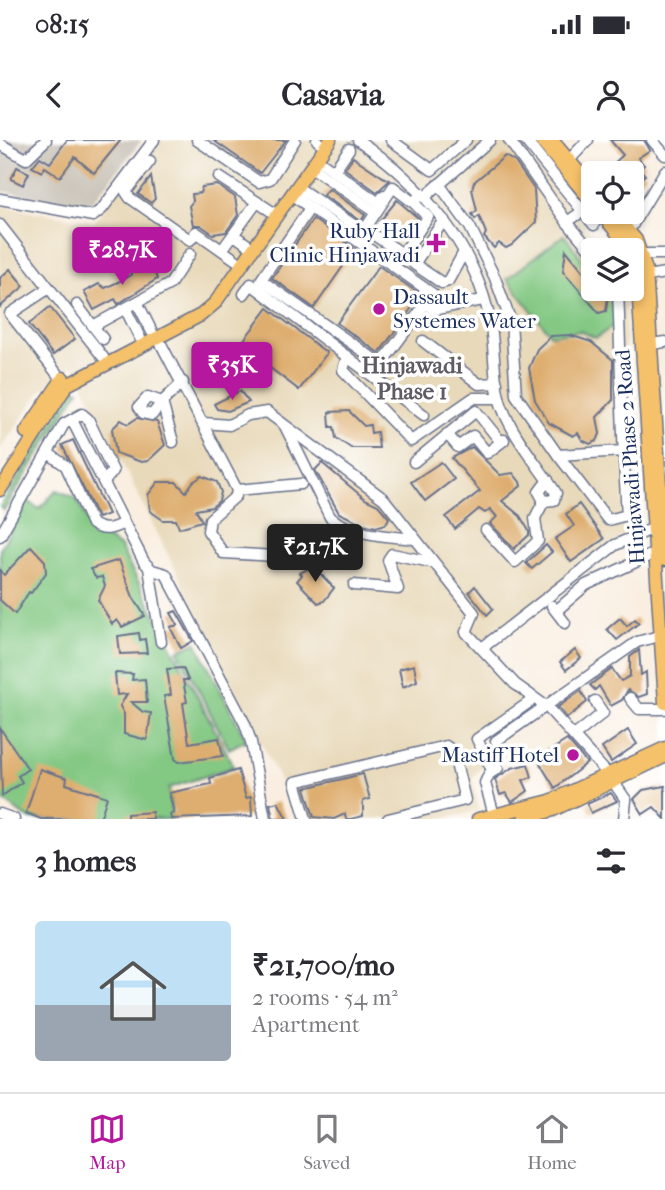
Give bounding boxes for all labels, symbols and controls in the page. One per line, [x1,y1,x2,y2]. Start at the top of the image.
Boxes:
text: 08:15 [35,9,89,40]
icon: back [35,76,73,114]
text: Casavia [281,76,384,113]
icon: person [592,76,630,114]
map controls [581,161,644,301]
button: locate [581,161,644,224]
place label: Ruby Hall Clinic Hinjawadi [269,219,420,267]
pin: ₹28.7K [65,228,179,287]
marker: Ruby Hall Clinic Hinjawadi [426,233,446,253]
text: ₹28.7K [88,236,156,263]
button: layers [581,238,644,301]
place label: Dassault Systemes Water [393,285,536,333]
marker: Dassault Systemes Water [371,301,387,317]
pin: ₹35K [191,342,273,402]
street label: Hinjawadi Phase 2 Road [610,348,649,565]
text: ₹35K [207,351,257,378]
district label: Hinjawadi Phase 1 [361,352,463,405]
pin: ₹21.7K [258,524,372,584]
text: ₹21.7K [283,533,347,560]
place label: Mastiff Hotel [441,743,559,767]
marker: Mastiff Hotel [565,747,581,763]
icon: filters [592,842,630,880]
text: 3 homes [35,844,136,879]
text: ₹21,700/mo [252,948,395,983]
icon: home [91,949,175,1033]
text: 2 rooms · 54 m² [252,984,398,1011]
text: Apartment [252,1011,360,1038]
tab: Map [88,1110,126,1174]
tab: Saved [303,1110,350,1174]
tab: Home [527,1110,577,1174]

